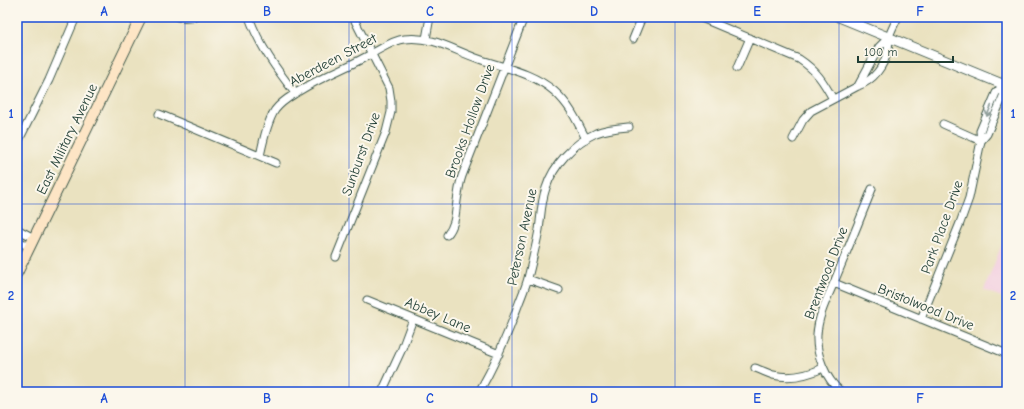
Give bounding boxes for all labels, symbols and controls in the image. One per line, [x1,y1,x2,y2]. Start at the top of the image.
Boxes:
text: A [100,4,108,19]
text: B [263,4,271,19]
text: C [426,4,434,19]
text: D [590,4,598,19]
text: E [753,4,761,19]
text: F [916,4,924,19]
street label: Aberdeen Street [286,29,381,90]
scale bar [858,38,953,64]
text: 100 m [864,45,897,59]
street label: Brooks Hollow Drive [441,62,499,180]
street label: East Military Avenue [33,81,101,197]
one-way arrow [984,105,992,117]
text: 1 [8,106,14,121]
text: 1 [1010,106,1016,121]
street label: Sunburst Drive [338,110,384,198]
street label: Park Place Drive [917,178,967,276]
street label: Peterson Avenue [503,187,541,287]
street label: Brentwood Drive [801,224,851,322]
street label: Bristolwood Drive [875,280,977,334]
text: 2 [8,288,14,303]
text: 2 [1010,288,1016,303]
street label: Abbey Lane [403,294,473,336]
text: A [100,391,108,406]
text: B [263,391,271,406]
text: C [426,391,434,406]
text: D [590,391,598,406]
text: E [753,391,761,406]
text: F [916,391,924,406]

